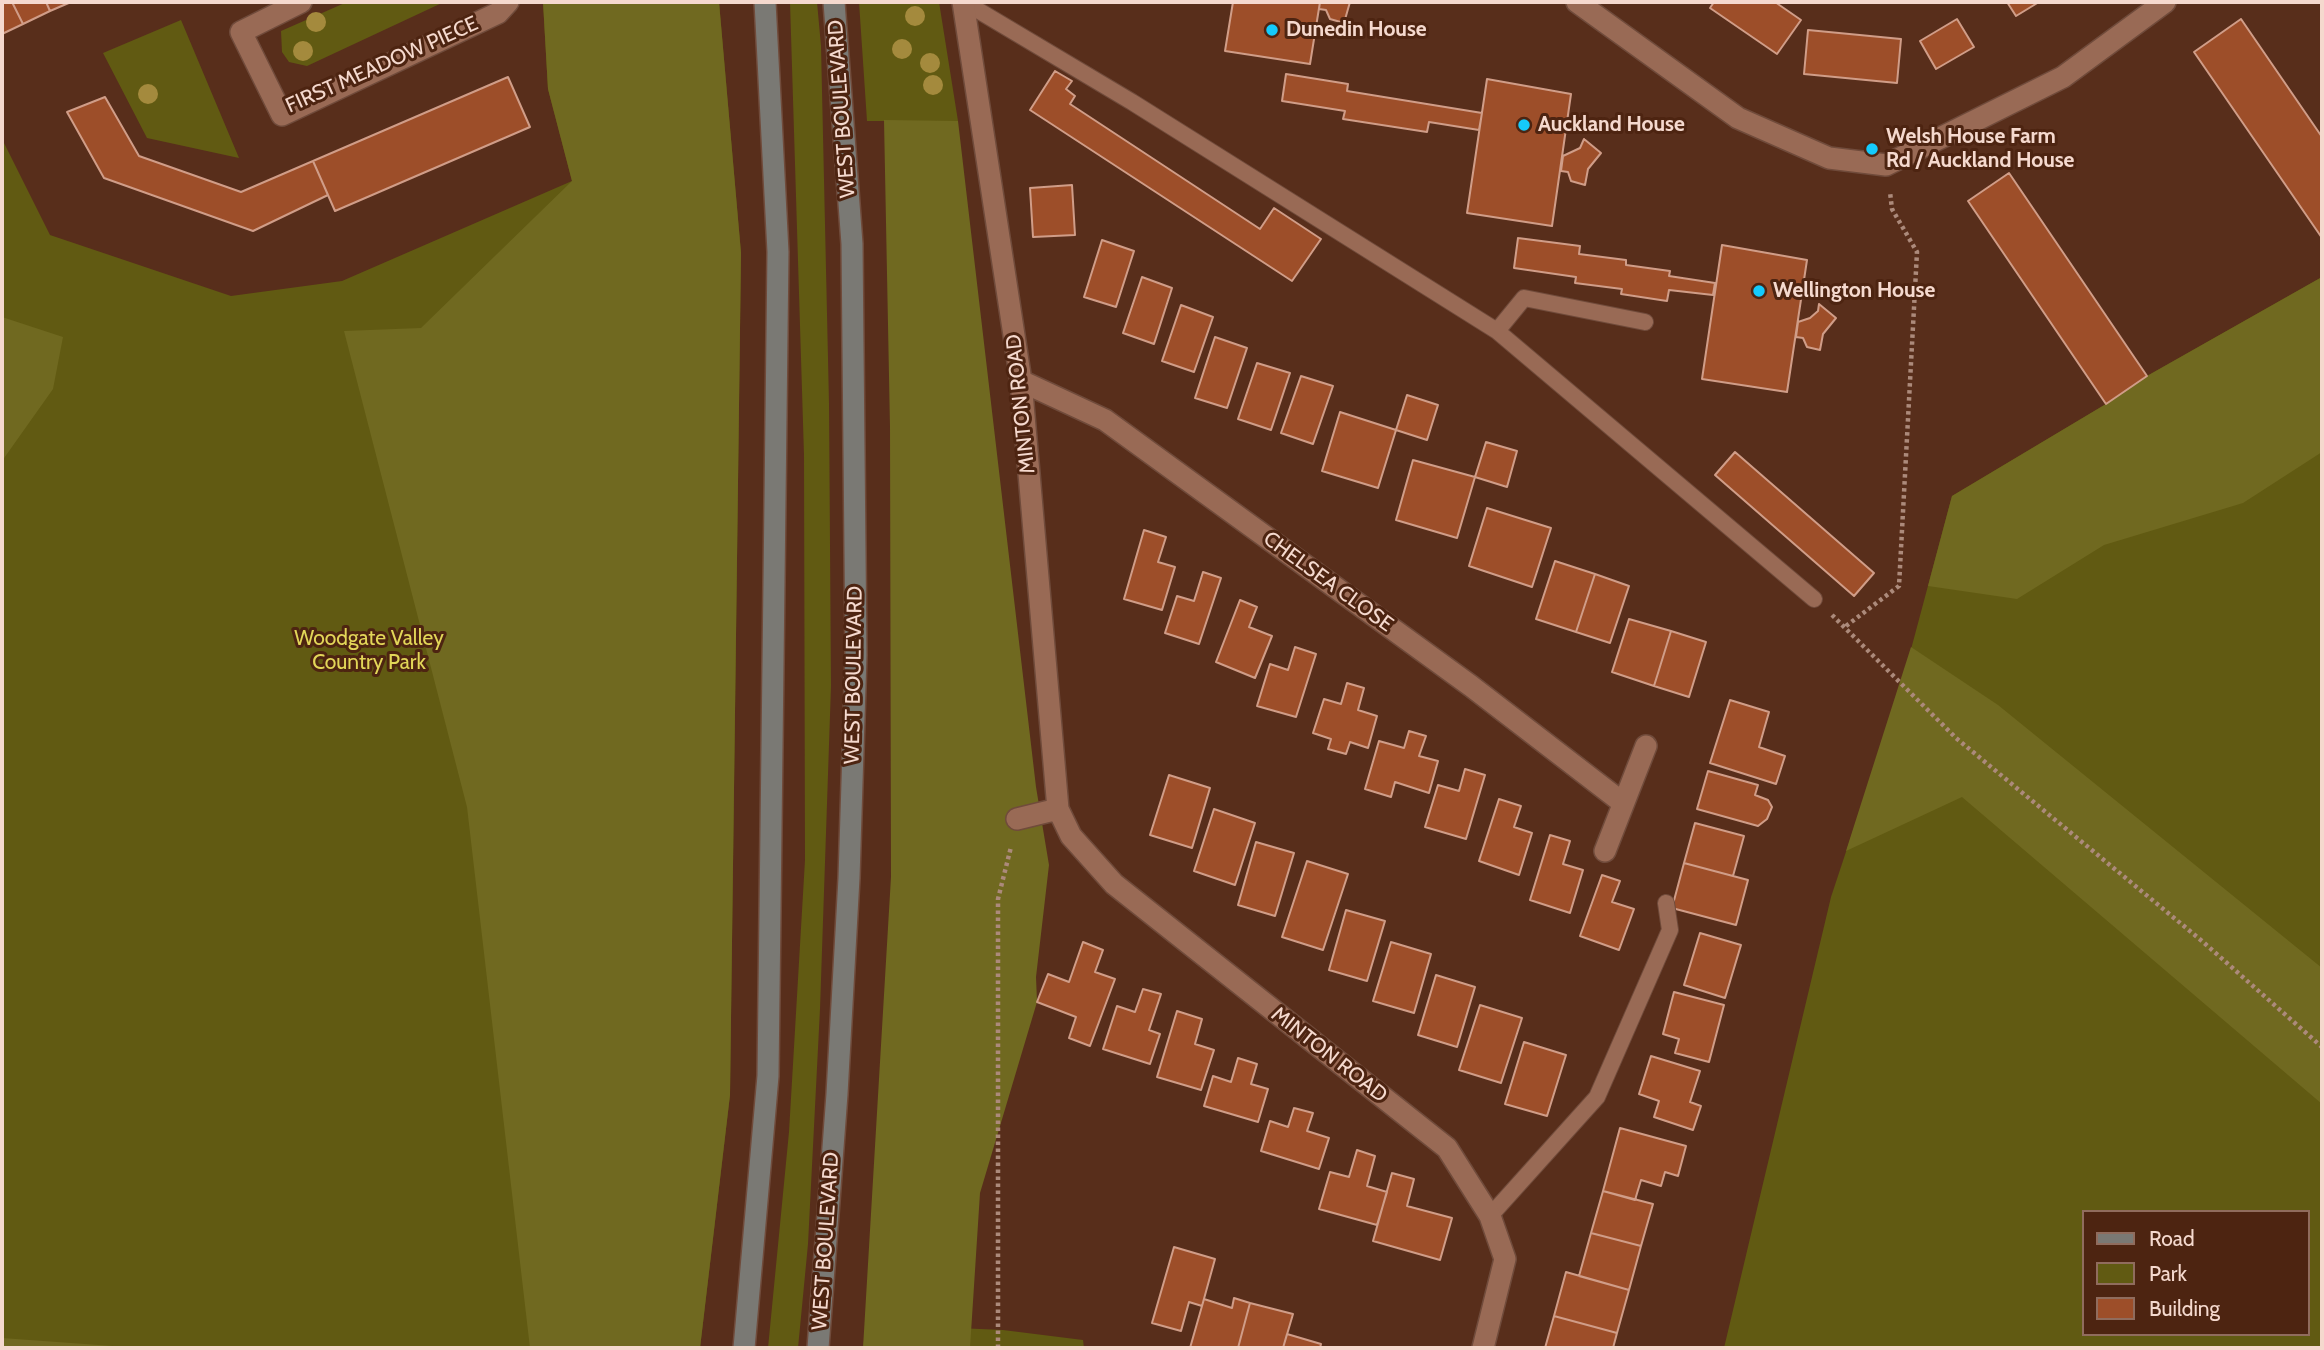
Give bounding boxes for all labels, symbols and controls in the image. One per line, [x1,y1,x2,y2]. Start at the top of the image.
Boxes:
street label: FIRST MEADOW PIECE [282,11,482,119]
place label: Dunedin House [1286,17,1427,43]
street label: WEST BOULEVARD [823,19,861,199]
marker: Dunedin House [1264,22,1280,38]
place label: Auckland House [1538,112,1685,138]
marker: Auckland House [1516,117,1532,133]
place label: Welsh House Farm Rd / Auckland House [1886,124,2074,174]
marker: Welsh House Farm Rd / Auckland House [1864,141,1880,157]
place label: Wellington House [1773,278,1935,304]
marker: Wellington House [1751,283,1767,299]
street label: MINTON ROAD [1001,333,1041,475]
street label: CHELSEA CLOSE [1258,526,1398,638]
street label: WEST BOULEVARD [840,586,868,764]
park label: Woodgate Valley Country Park [294,626,444,676]
street label: MINTON ROAD [1266,1002,1392,1108]
street label: WEST BOULEVARD [807,1151,845,1331]
legend [2082,1210,2310,1336]
text: Road [2149,1226,2195,1251]
text: Park [2149,1261,2187,1286]
text: Building [2149,1296,2220,1321]

